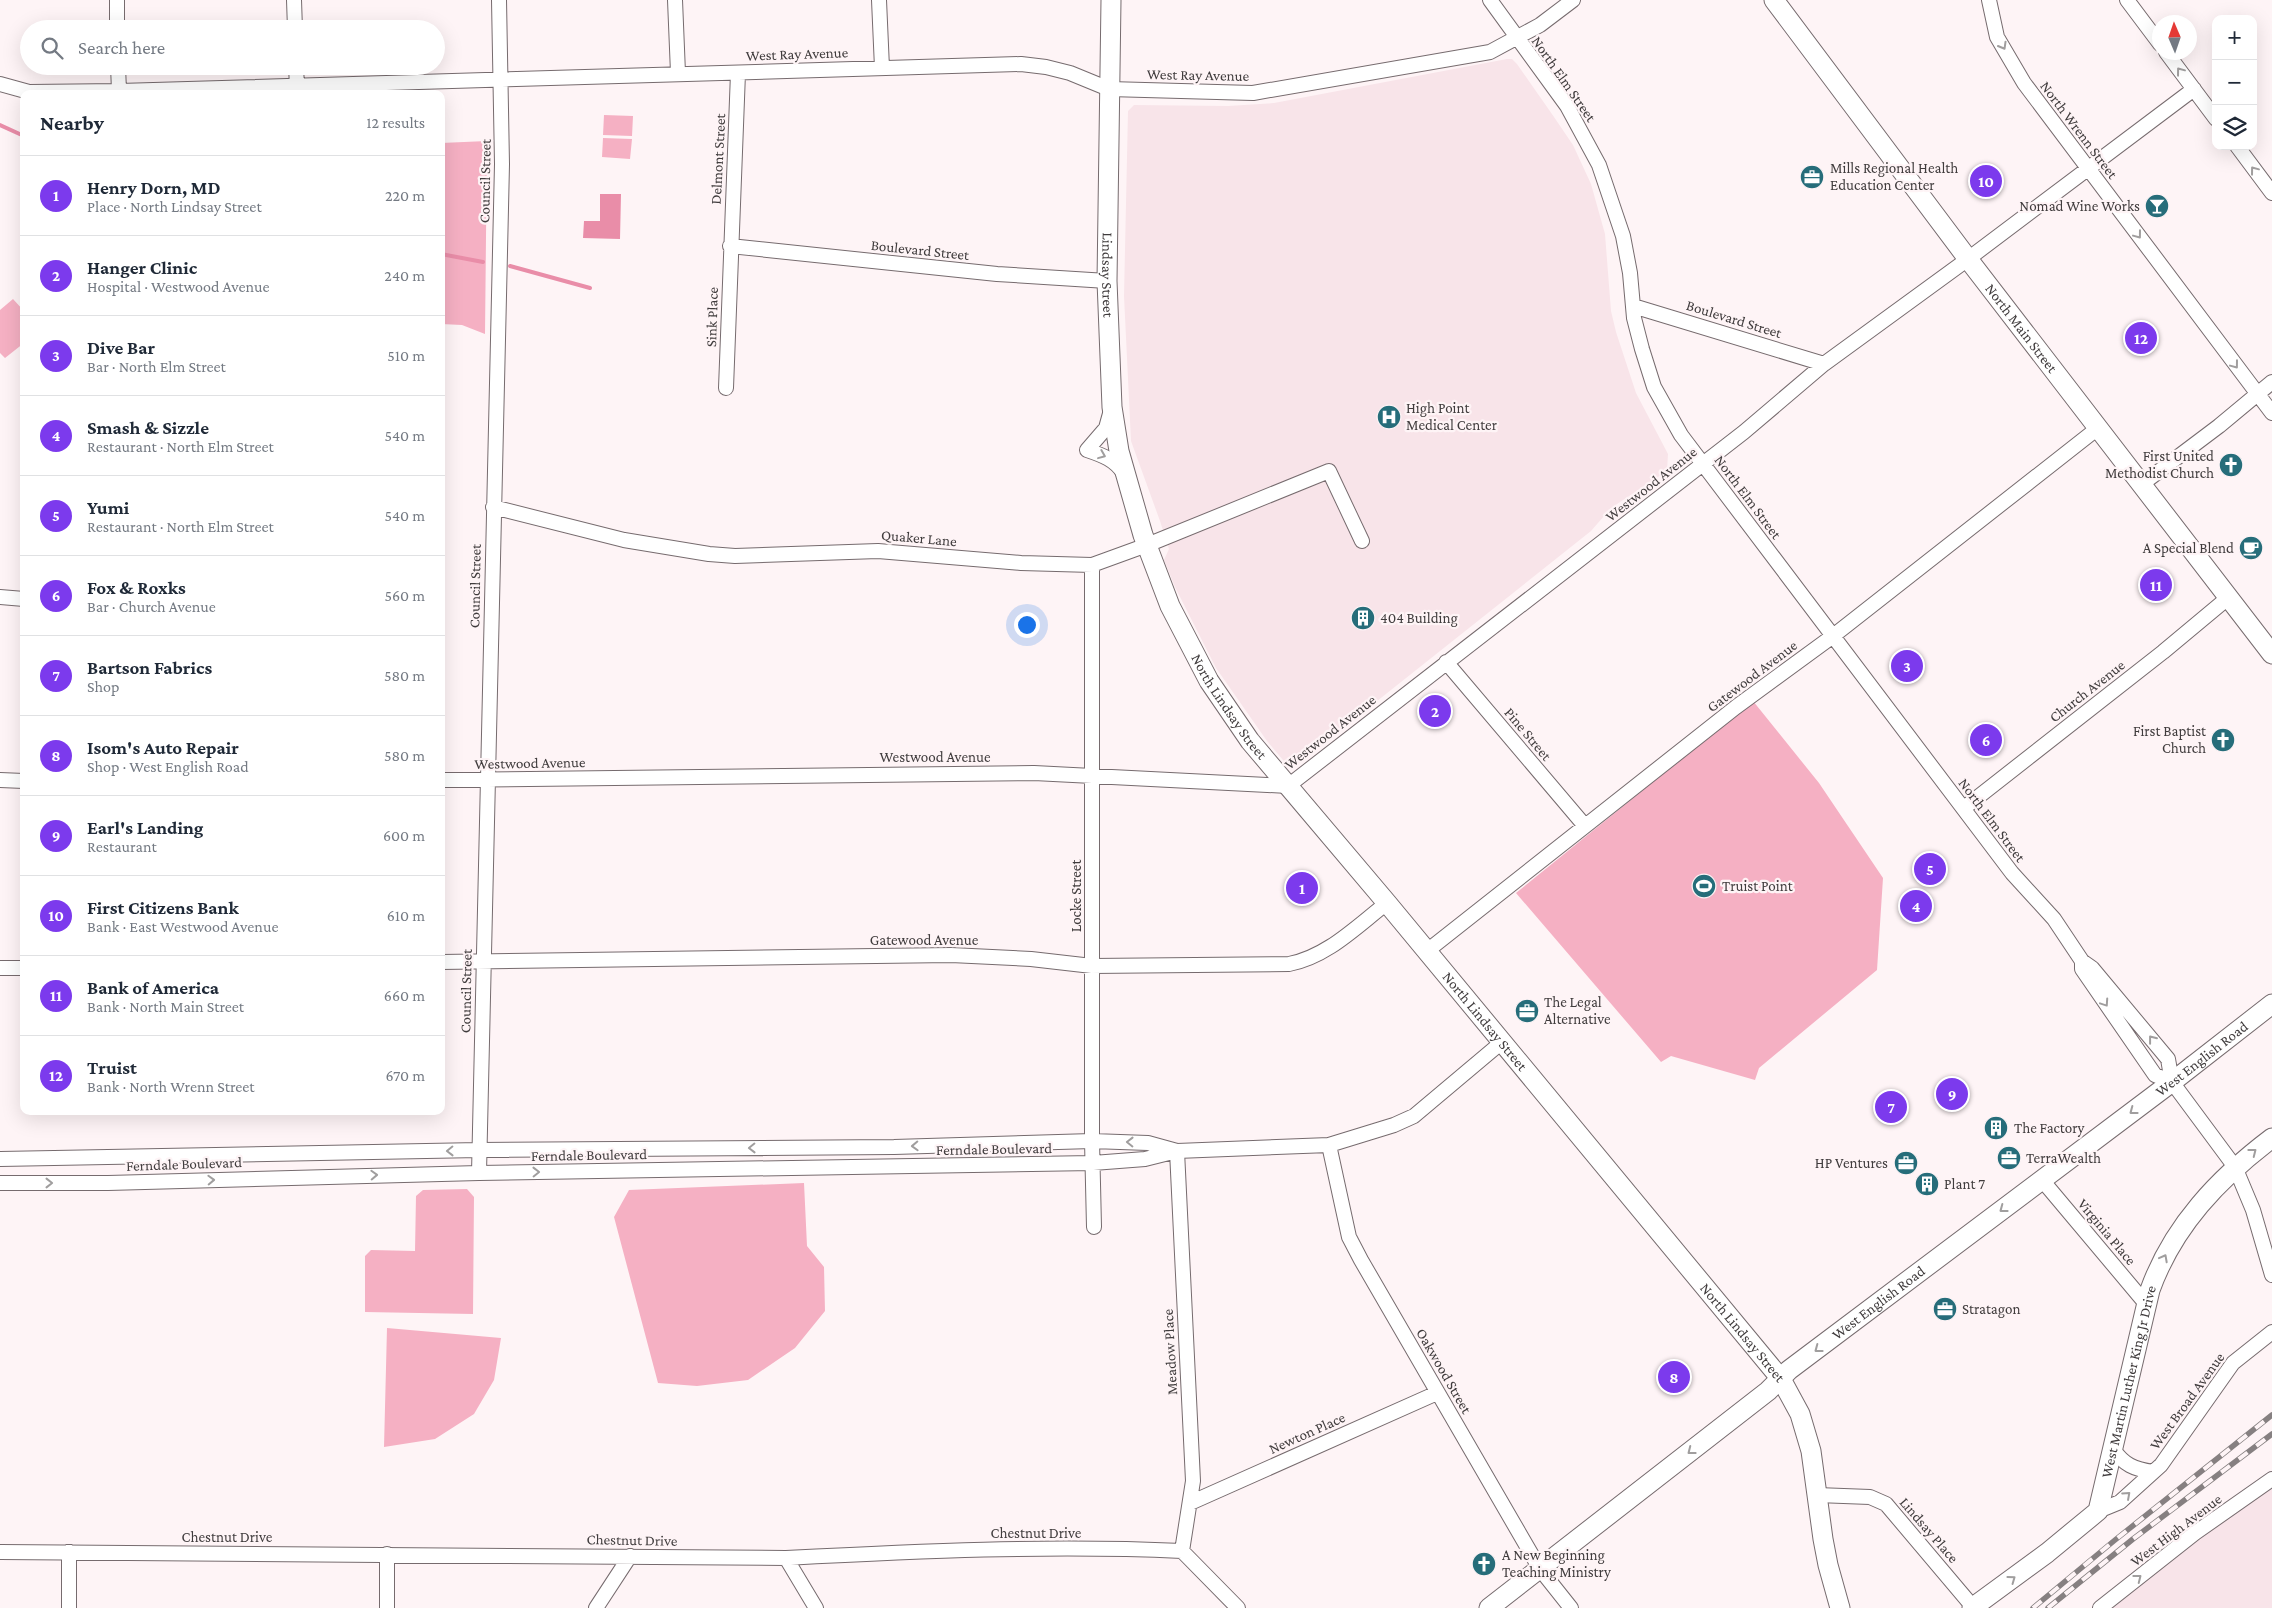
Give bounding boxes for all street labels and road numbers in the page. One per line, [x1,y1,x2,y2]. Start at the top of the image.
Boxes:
street label: North Elm Street [1529,33,1600,126]
street label: West Ray Avenue [746,44,849,65]
street label: West Ray Avenue [1147,66,1250,85]
street label: North Wrenn Street [2037,78,2121,183]
street label: Delmont Street [708,112,728,205]
street label: Council Street [476,138,494,223]
street label: Lindsay Street [1098,232,1116,319]
street label: Boulevard Street [870,237,971,263]
street label: North Main Street [1982,281,2061,377]
street label: Sink Place [703,286,721,347]
street label: Boulevard Street [1684,297,1785,341]
street label: Westwood Avenue [1602,443,1700,525]
street label: North Elm Street [1711,452,1785,543]
street label: Quaker Lane [881,527,958,549]
street label: Council Street [466,543,484,628]
street label: Gatewood Avenue [1704,637,1800,715]
street label: North Lindsay Street [1188,651,1271,763]
street label: Church Avenue [2046,656,2128,725]
street label: Westwood Avenue [1281,691,1379,773]
street label: Pine Street [1501,704,1555,764]
street label: Westwood Avenue [879,749,991,765]
street label: Westwood Avenue [474,754,586,772]
street label: North Elm Street [1955,775,2029,866]
street label: Locke Street [1068,859,1084,932]
street label: Gatewood Avenue [870,932,979,948]
street label: Council Street [457,948,475,1033]
street label: North Lindsay Street [1439,969,1531,1075]
street label: West English Road [2153,1018,2251,1099]
street label: Ferndale Boulevard [936,1140,1052,1158]
street label: Ferndale Boulevard [531,1146,647,1164]
street label: Ferndale Boulevard [126,1154,242,1174]
street label: Virginia Place [2074,1196,2140,1269]
street label: West English Road [1829,1263,1928,1343]
street label: North Lindsay Street [1697,1280,1789,1386]
street label: West Martin Luther King Jr Drive [2098,1283,2159,1479]
street label: Meadow Place [1160,1308,1180,1396]
street label: Oakwood Street [1413,1326,1475,1417]
street label: West Broad Avenue [2146,1349,2228,1453]
street label: Newton Place [1266,1409,1348,1457]
street label: West High Avenue [2127,1490,2225,1570]
street label: Lindsay Place [1896,1494,1962,1567]
street label: Chestnut Drive [991,1525,1082,1541]
street label: Chestnut Drive [182,1529,273,1545]
street label: Chestnut Drive [586,1531,678,1549]

